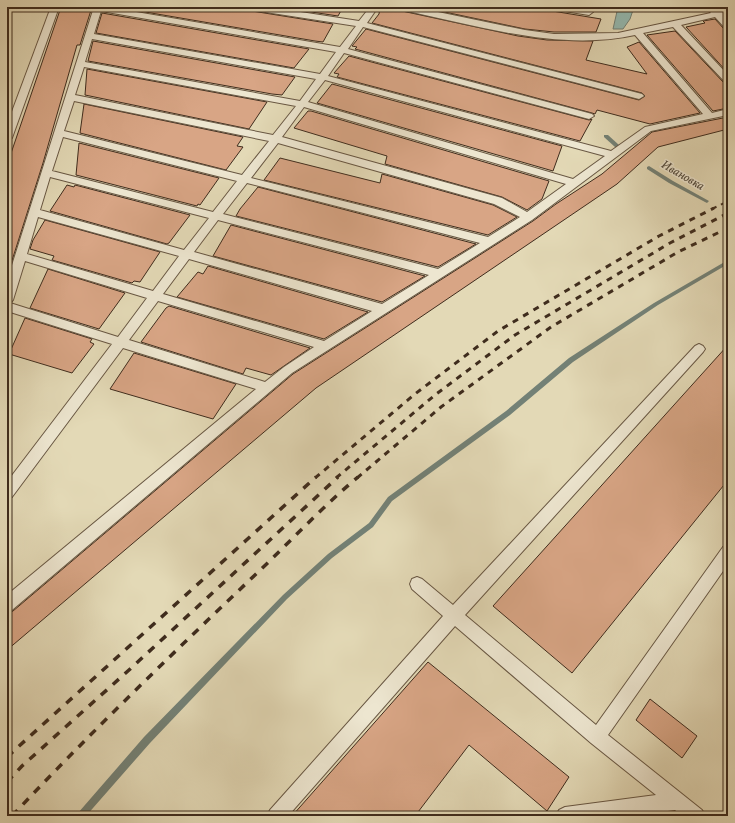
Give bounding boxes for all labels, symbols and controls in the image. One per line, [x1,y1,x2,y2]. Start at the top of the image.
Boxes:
water label: Ивановка [658,157,707,195]

